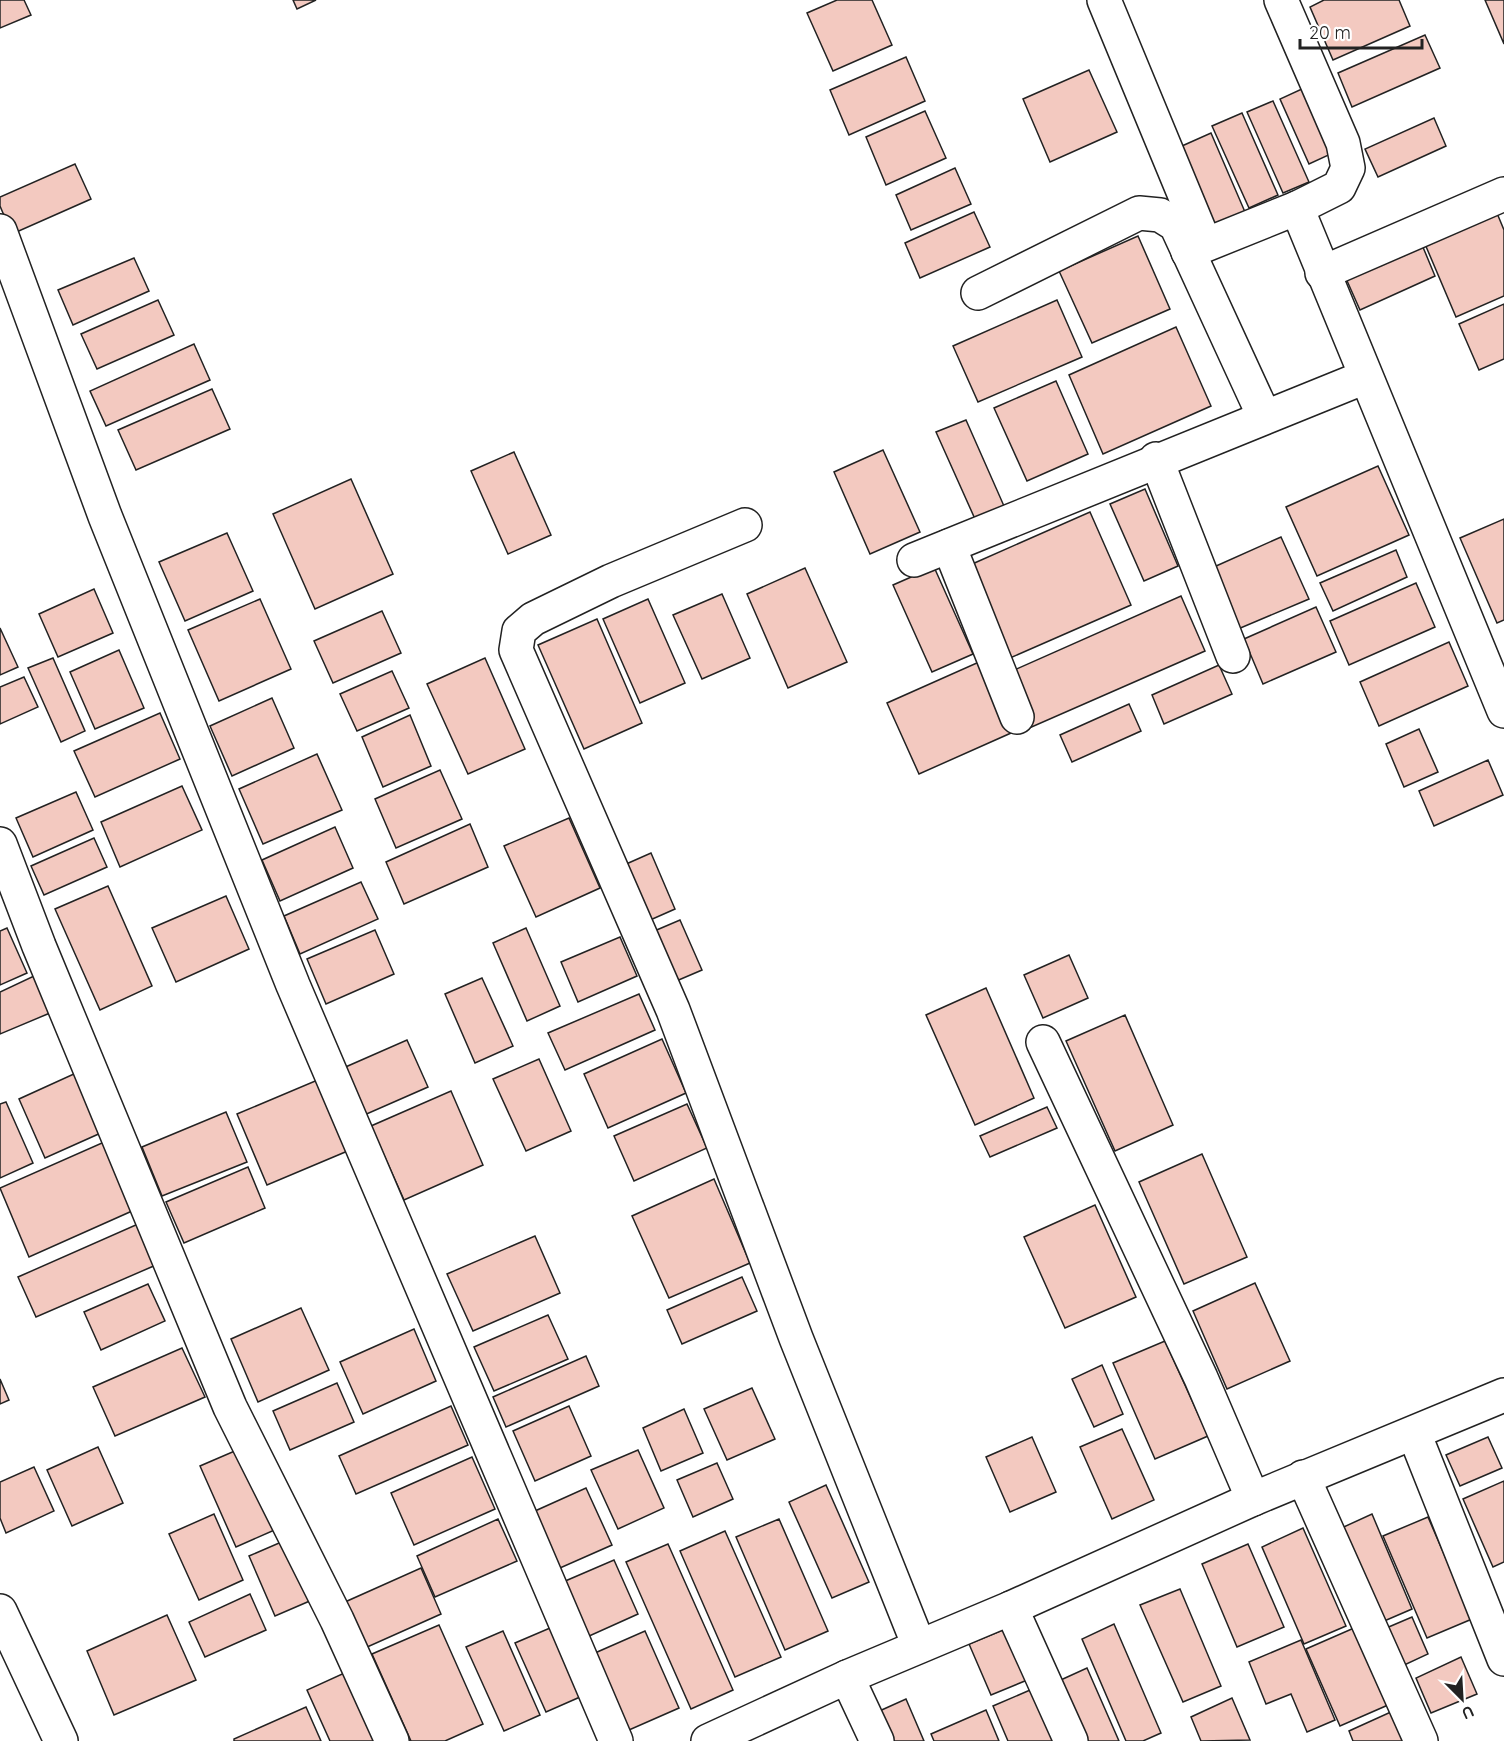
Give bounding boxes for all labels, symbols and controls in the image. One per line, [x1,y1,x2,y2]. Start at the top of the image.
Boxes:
scale bar [1300,12,1422,50]
text: 20 m [1309,21,1351,44]
north arrow [1432,1669,1492,1729]
text: U [1459,1701,1477,1724]

